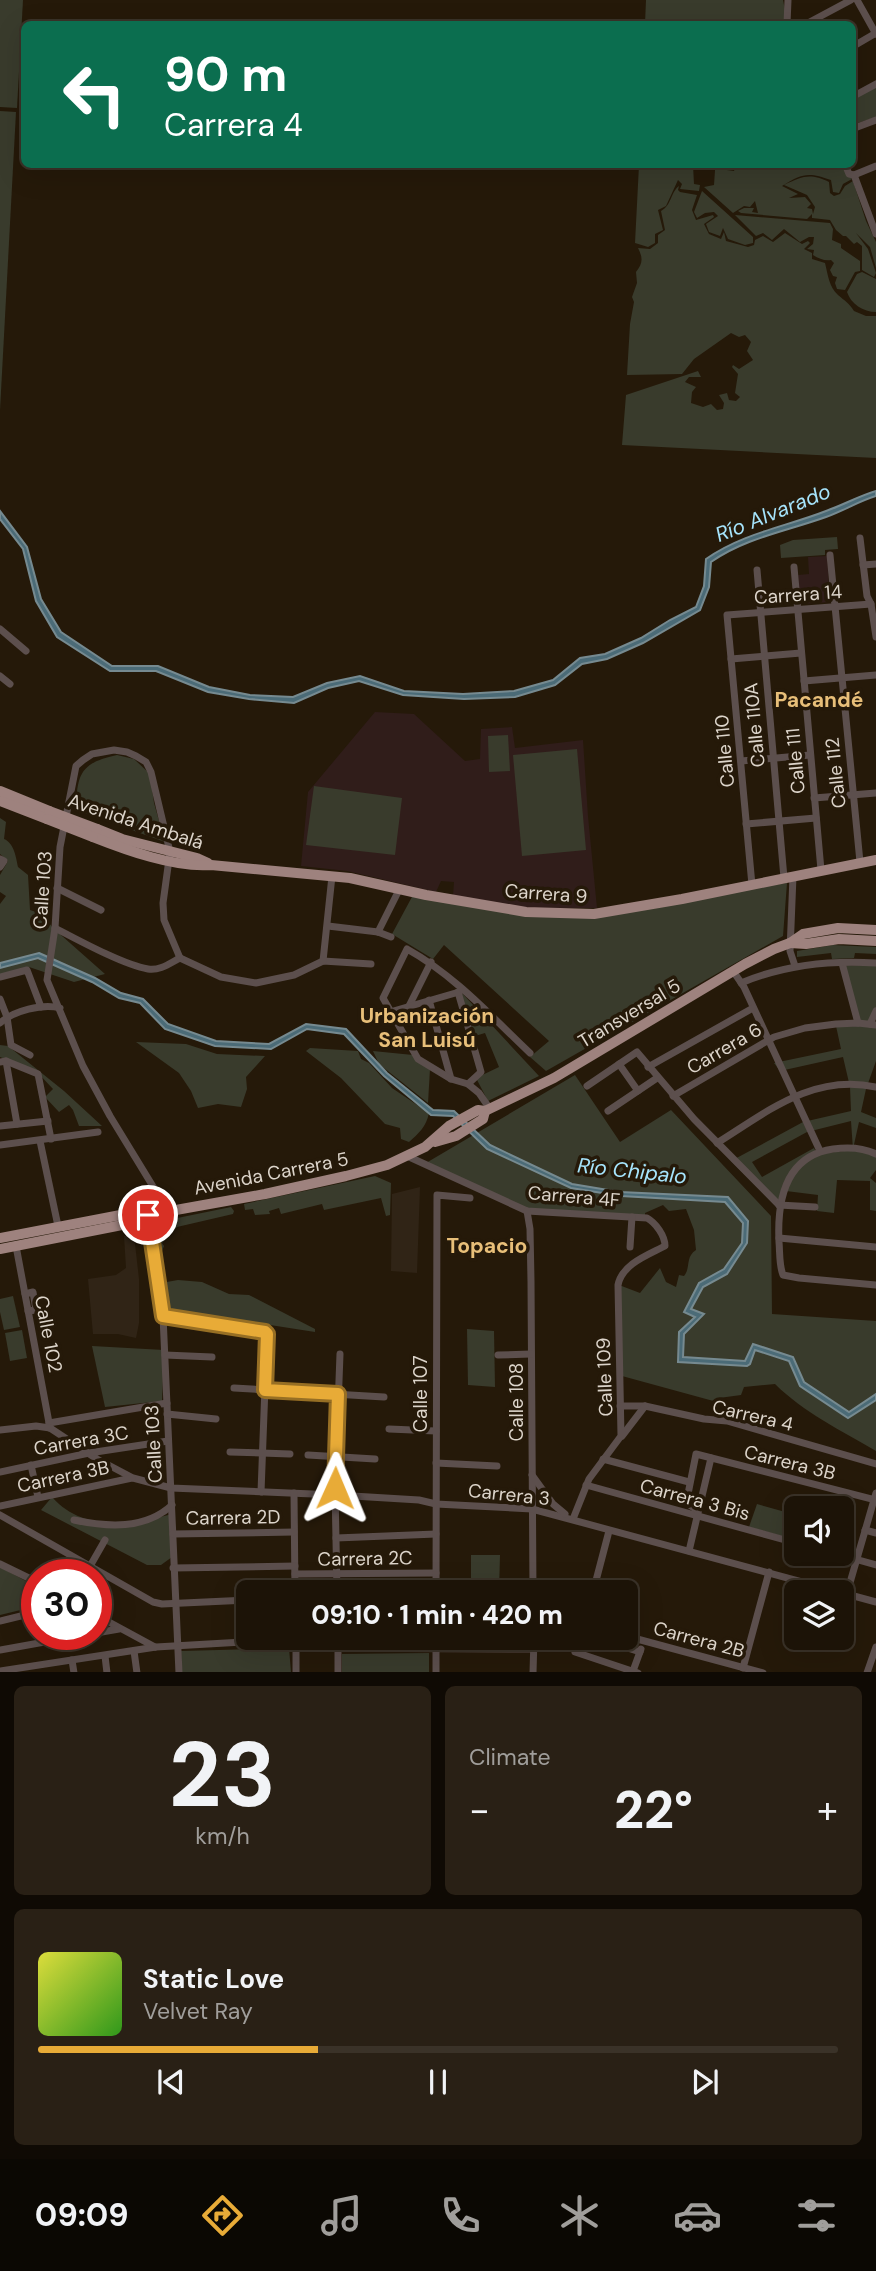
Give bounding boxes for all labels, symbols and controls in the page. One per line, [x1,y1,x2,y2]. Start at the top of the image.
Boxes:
text: 90 m [164,42,287,106]
icon: left [49,49,140,140]
text: Carrera 4 [164,104,303,146]
water label: Río Alvarado [711,477,835,549]
street label: Carrera 14 [753,579,843,610]
street label: Calle 110A [738,681,771,768]
district label: Pacandé [775,686,863,714]
street label: Calle 110 [709,713,740,788]
street label: Calle 111 [780,727,811,795]
street label: Calle 112 [819,736,852,810]
street label: Avenida Ambalá [65,788,207,855]
street label: Calle 103 [27,850,58,930]
street label: Carrera 9 [504,878,588,909]
street label: Transversal 5 [574,973,685,1054]
district label: Urbanización San Luisú [360,1002,494,1054]
street label: Carrera 6 [682,1017,766,1080]
street label: Avenida Carrera 5 [192,1146,351,1201]
water label: Río Chipalo [576,1151,688,1191]
street label: Carrera 4F [527,1180,621,1213]
pin [118,1185,178,1245]
icon: arrive [129,1196,167,1234]
district label: Topacio [447,1232,527,1260]
street label: Calle 102 [29,1293,68,1375]
street label: Calle 109 [591,1337,618,1417]
street label: Calle 107 [408,1355,433,1433]
street label: Calle 108 [504,1363,529,1441]
street label: Carrera 4 [710,1394,796,1437]
street label: Calle 103 [139,1404,168,1484]
street label: Carrera 3C [32,1420,130,1461]
street label: Carrera 3B [741,1439,838,1486]
position arrow [298,1451,372,1525]
street label: Carrera 3B [15,1455,111,1498]
street label: Carrera 3 Bis [637,1473,753,1526]
street label: Carrera 3 [467,1478,551,1511]
map controls [784,1496,854,1650]
button: sound [784,1496,854,1566]
street label: Carrera 2D [185,1504,281,1531]
street label: Carrera 2C [317,1545,413,1572]
speed limit sign: 30 [21,1559,112,1650]
button: layers [784,1580,854,1650]
text: 09:10 · 1 min · 420 m [311,1598,563,1632]
street label: Carrera 2B [651,1615,747,1664]
text: 23 [169,1716,276,1834]
text: Climate [469,1742,551,1772]
text: 22° [614,1776,693,1844]
text: − [469,1785,490,1835]
text: + [817,1785,838,1835]
text: km/h [195,1821,250,1851]
text: Static Love [143,1962,284,1996]
text: Velvet Ray [143,1996,253,2026]
icon: previous [152,2063,190,2101]
icon: pause [419,2063,457,2101]
icon: next [686,2063,724,2101]
icon: directions [198,2191,247,2240]
icon: music [317,2191,366,2240]
icon: phone [436,2191,485,2240]
icon: climate [555,2191,604,2240]
icon: car [673,2191,722,2240]
icon: filters [792,2191,841,2240]
text: 09:09 [35,2194,129,2236]

